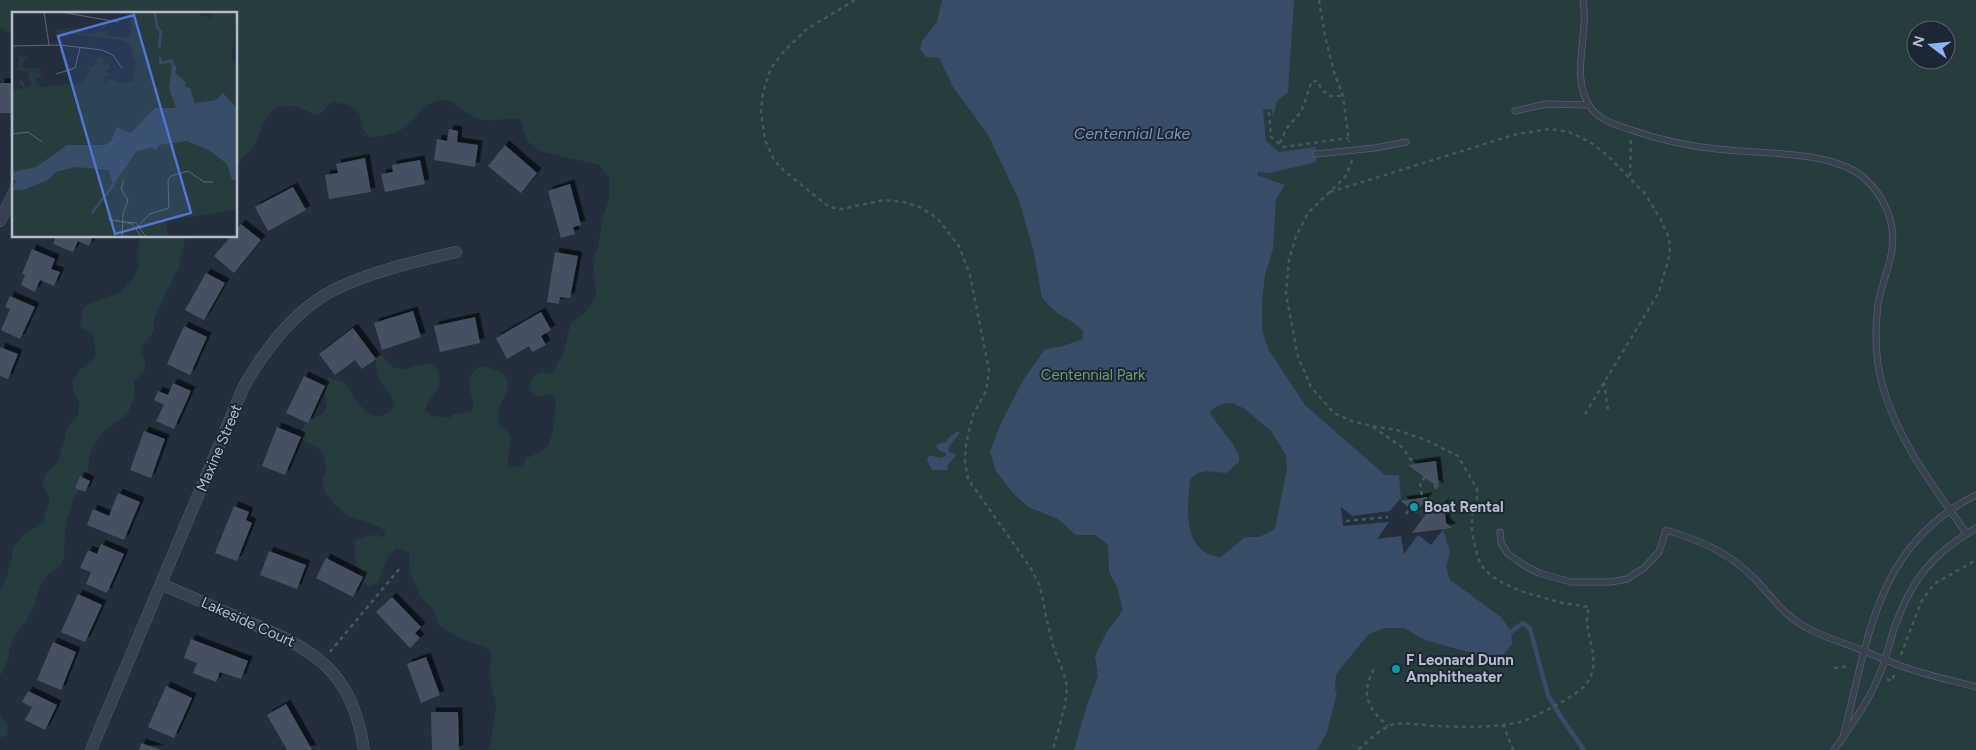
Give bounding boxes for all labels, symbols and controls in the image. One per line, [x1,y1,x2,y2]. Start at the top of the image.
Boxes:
inset map [12,12,238,238]
north arrow [1906,20,1956,70]
text: N [1909,34,1929,49]
water label: Centennial Lake [1074,124,1191,143]
park label: Centennial Park [1041,366,1146,384]
street label: Maxine Street [193,401,246,494]
place label: Boat Rental [1424,498,1504,516]
marker: Boat Rental [1408,501,1420,513]
street label: Lakeside Court [198,593,298,651]
place label: F Leonard Dunn Amphitheater [1406,651,1514,686]
marker: F Leonard Dunn Amphitheater [1390,663,1402,675]

